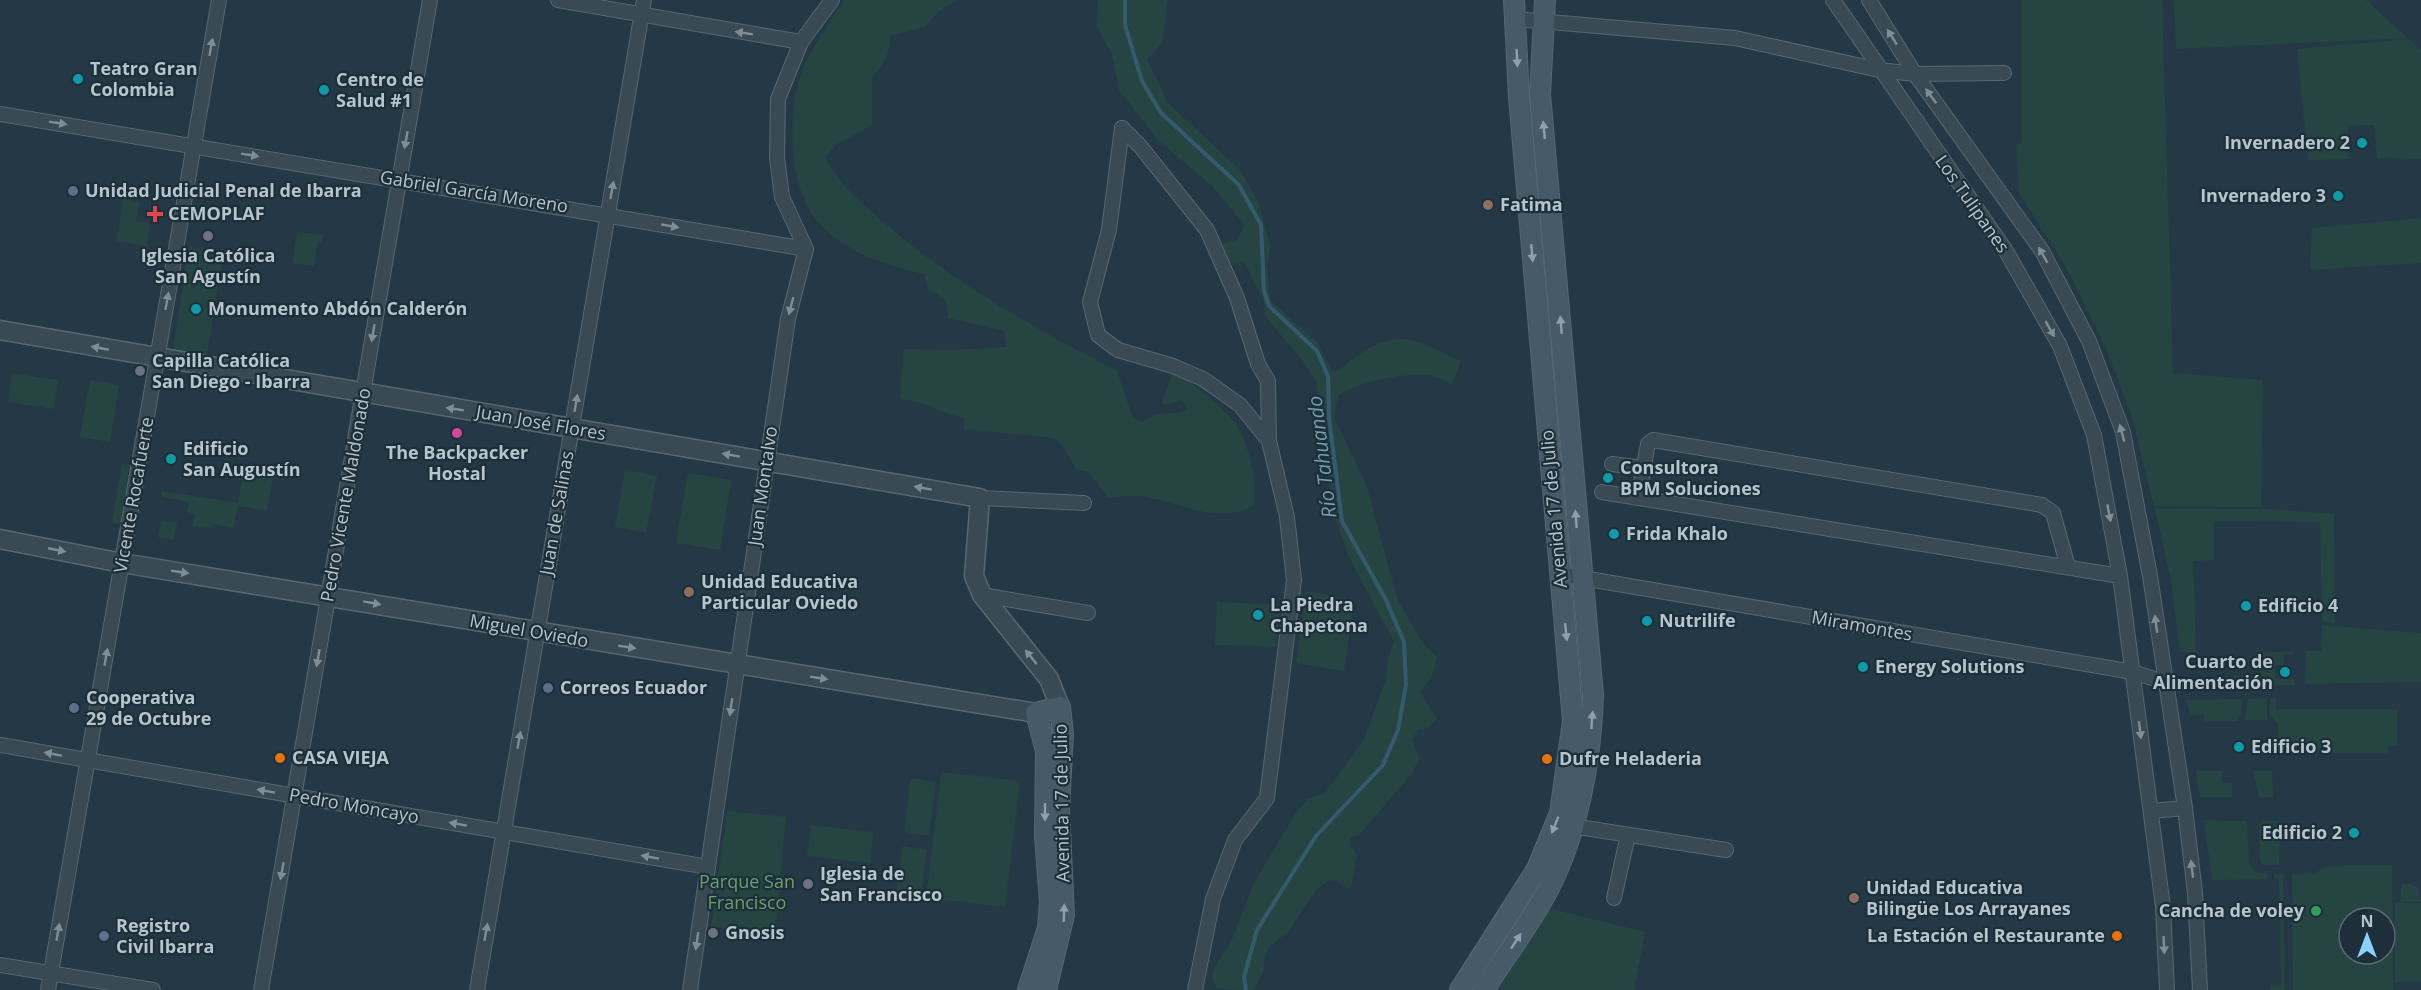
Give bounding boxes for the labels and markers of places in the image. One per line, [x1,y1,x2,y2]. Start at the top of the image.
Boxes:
place label: Teatro Gran Colombia [90,56,198,101]
place label: Centro de Salud #1 [336,67,424,112]
marker: Teatro Gran Colombia [71,72,85,86]
marker: Centro de Salud #1 [317,83,331,97]
place label: Invernadero 2 [2224,130,2350,154]
marker: Invernadero 2 [2355,136,2369,150]
place label: Unidad Judicial Penal de Ibarra [85,178,362,202]
place label: Invernadero 3 [2200,183,2326,207]
marker: Unidad Judicial Penal de Ibarra [66,184,80,198]
marker: Invernadero 3 [2331,189,2345,203]
place label: Fatima [1500,192,1563,216]
marker: Fatima [1481,198,1495,212]
place label: CEMOPLAF [168,201,265,225]
marker: CEMOPLAF [146,205,164,223]
marker: Iglesia Católica San Agustín [201,229,215,243]
place label: Iglesia Católica San Agustín [141,243,275,288]
place label: Monumento Abdón Calderón [208,296,467,320]
marker: Monumento Abdón Calderón [189,302,203,316]
place label: Capilla Católica San Diego - Ibarra [152,348,311,393]
marker: Capilla Católica San Diego - Ibarra [133,364,147,378]
marker: The Backpacker Hostal [450,426,464,440]
place label: Edificio San Augustín [183,436,301,481]
place label: The Backpacker Hostal [386,440,528,485]
marker: Edificio San Augustín [164,452,178,466]
place label: Consultora BPM Soluciones [1620,455,1761,500]
marker: Consultora BPM Soluciones [1601,471,1615,485]
place label: Frida Khalo [1626,521,1728,545]
marker: Frida Khalo [1607,527,1621,541]
place label: Unidad Educativa Particular Oviedo [701,569,858,614]
marker: Unidad Educativa Particular Oviedo [682,585,696,599]
place label: La Piedra Chapetona [1270,592,1368,637]
place label: Edificio 4 [2258,593,2338,617]
marker: Edificio 4 [2239,599,2253,613]
marker: La Piedra Chapetona [1251,608,1265,622]
place label: Nutrilife [1659,608,1736,632]
marker: Nutrilife [1640,614,1654,628]
place label: Cuarto de Alimentación [2153,649,2273,694]
place label: Energy Solutions [1875,654,2024,678]
marker: Energy Solutions [1856,660,1870,674]
marker: Cuarto de Alimentación [2278,665,2292,679]
place label: Correos Ecuador [560,675,707,699]
marker: Correos Ecuador [541,681,555,695]
place label: Cooperativa 29 de Octubre [86,685,211,730]
marker: Cooperativa 29 de Octubre [67,701,81,715]
place label: Edificio 3 [2251,734,2331,758]
marker: Edificio 3 [2232,740,2246,754]
place label: CASA VIEJA [292,745,390,769]
place label: Dufre Heladeria [1559,746,1702,770]
marker: CASA VIEJA [273,751,287,765]
marker: Dufre Heladeria [1540,752,1554,766]
place label: Edificio 2 [2262,820,2342,844]
marker: Edificio 2 [2347,826,2361,840]
place label: Iglesia de San Francisco [820,861,942,906]
place label: Unidad Educativa Bilingüe Los Arrayanes [1866,875,2071,920]
marker: Iglesia de San Francisco [801,877,815,891]
marker: Unidad Educativa Bilingüe Los Arrayanes [1847,891,1861,905]
place label: Cancha de voley [2159,898,2305,922]
marker: Cancha de voley [2309,904,2323,918]
place label: Registro Civil Ibarra [116,913,214,958]
place label: Gnosis [725,920,784,944]
place label: La Estación el Restaurante [1867,923,2105,947]
marker: Gnosis [706,926,720,940]
marker: Registro Civil Ibarra [97,929,111,943]
marker: La Estación el Restaurante [2110,929,2124,943]

